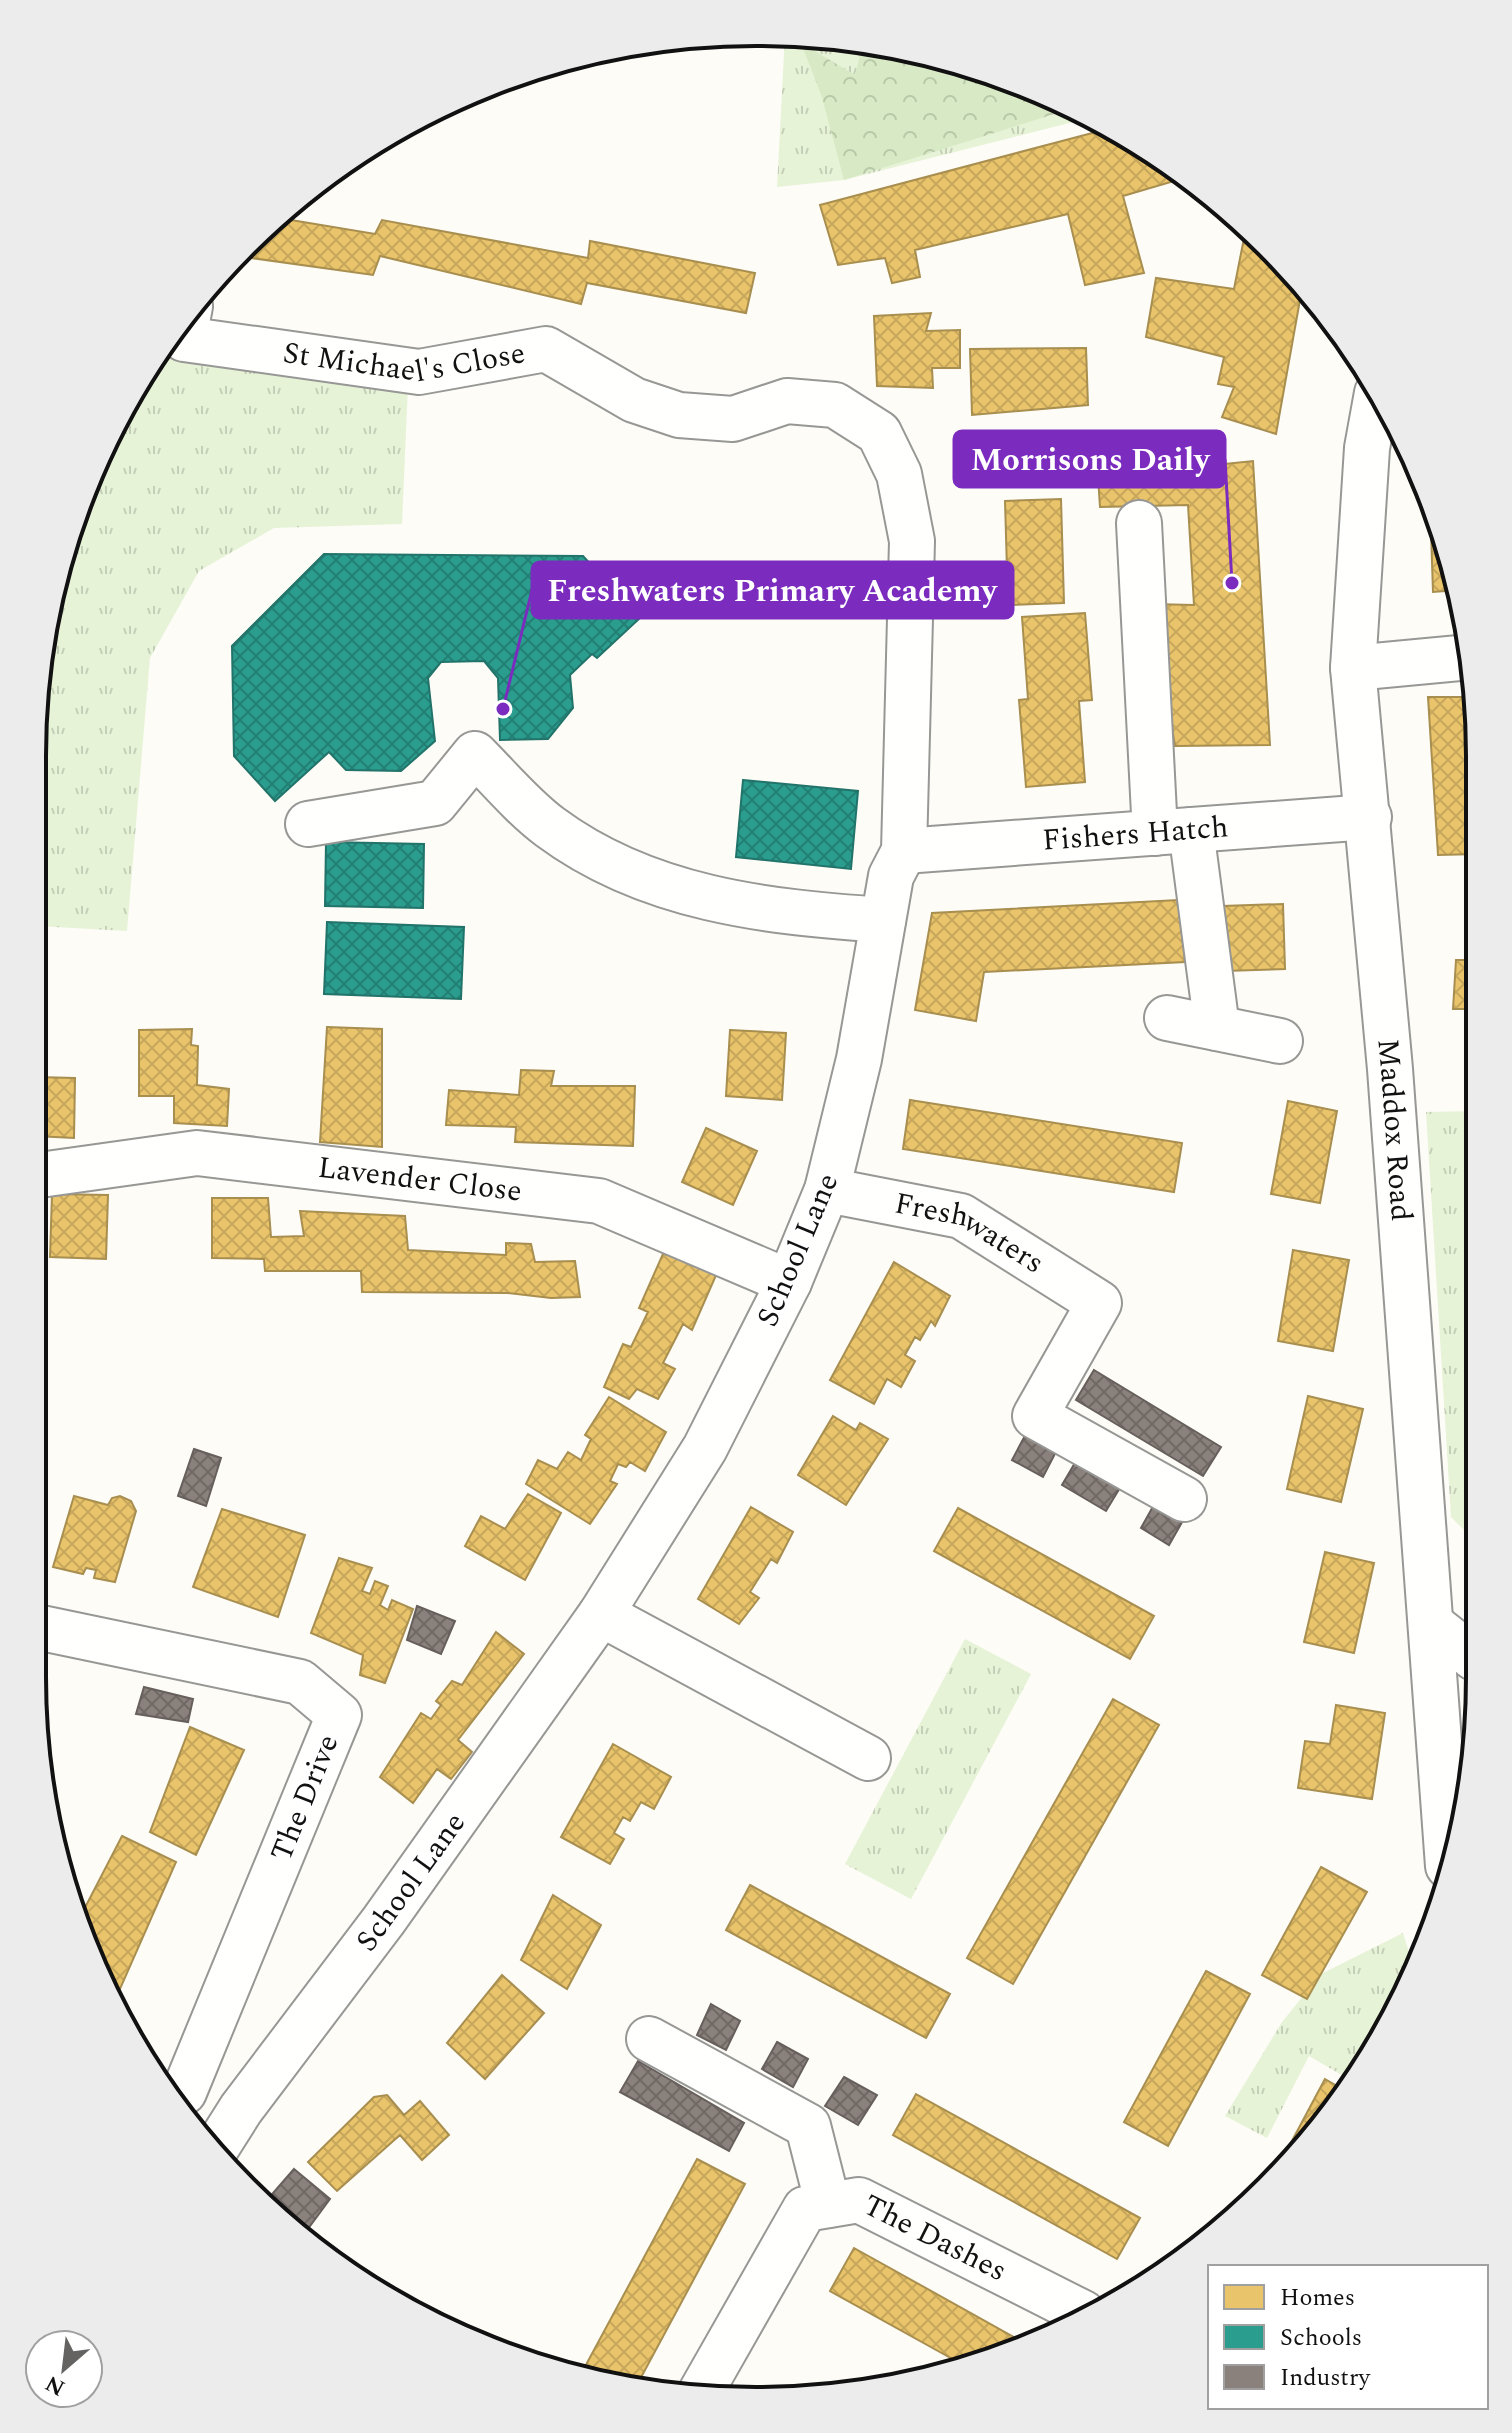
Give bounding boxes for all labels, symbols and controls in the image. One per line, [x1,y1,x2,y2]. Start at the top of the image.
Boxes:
street label: St Michael's Close [280,330,529,395]
callout: Morrisons Daily [954,431,1225,487]
text: Morrisons Daily [971,436,1211,485]
callout: Freshwaters Primary Academy [532,562,1013,618]
text: Freshwaters Primary Academy [547,567,998,616]
street label: Fishers Hatch [1041,804,1230,864]
street label: Maddox Road [1364,1036,1424,1223]
street label: Lavender Close [315,1145,524,1215]
street label: School Lane [745,1166,851,1334]
street label: Freshwaters [891,1181,1053,1286]
street label: The Drive [259,1728,351,1868]
street label: School Lane [345,1803,477,1961]
street label: The Dashes [855,2183,1015,2294]
legend [1208,2265,1488,2409]
text: Homes [1280,2280,1355,2316]
text: Schools [1280,2320,1362,2356]
north arrow [24,2329,104,2409]
text: Industry [1280,2360,1372,2396]
text: N [40,2367,71,2404]

